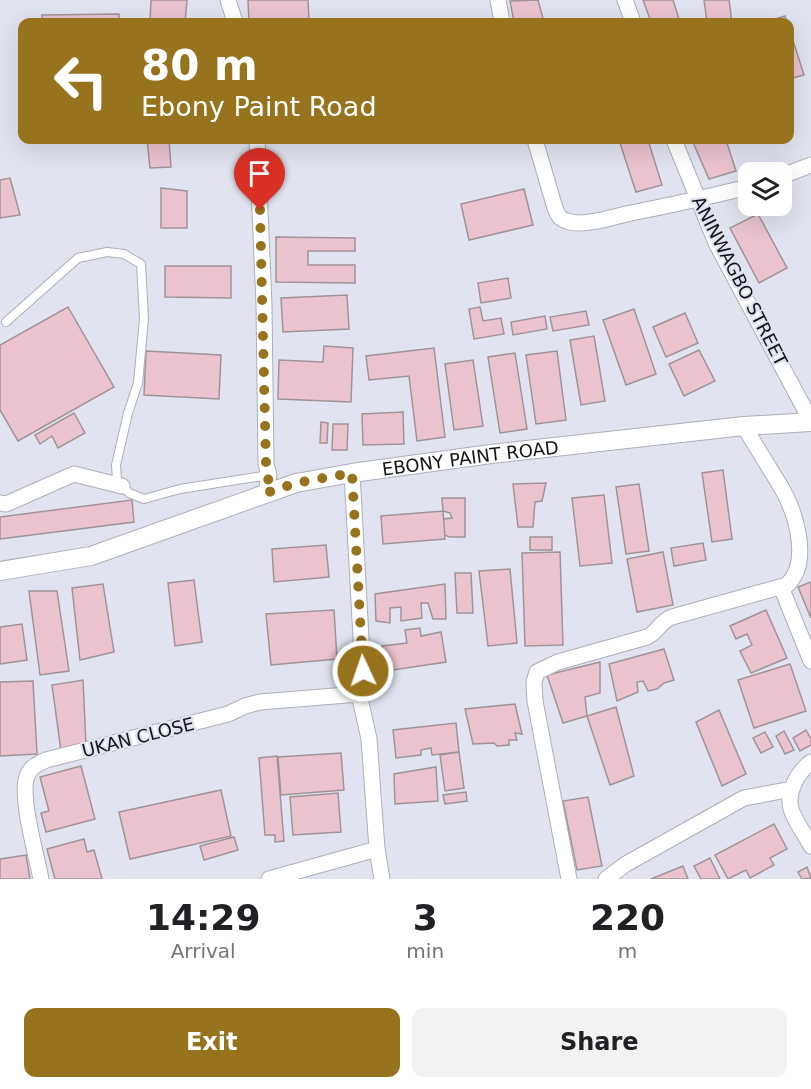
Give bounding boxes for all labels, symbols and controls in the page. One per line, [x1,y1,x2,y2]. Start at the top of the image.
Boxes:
text: 80 m [141,41,258,90]
icon: left [42,42,120,120]
text: Ebony Paint Road [141,91,377,122]
pin [234,148,285,210]
icon: arrive [243,157,276,190]
map controls [738,162,792,216]
button: layers [738,162,792,216]
street label: ANINWAGBO STREET [688,193,792,370]
street label: EBONY PAINT ROAD [381,436,560,479]
position arrow [331,639,395,703]
street label: UKAN CLOSE [80,713,196,761]
text: 14:29 [146,897,260,938]
text: 3 [413,897,438,938]
text: 220 [590,897,665,938]
text: Arrival [171,939,236,963]
text: min [406,939,444,963]
text: m [618,939,637,963]
button: Exit [24,1008,400,1077]
button: Share [412,1008,787,1077]

